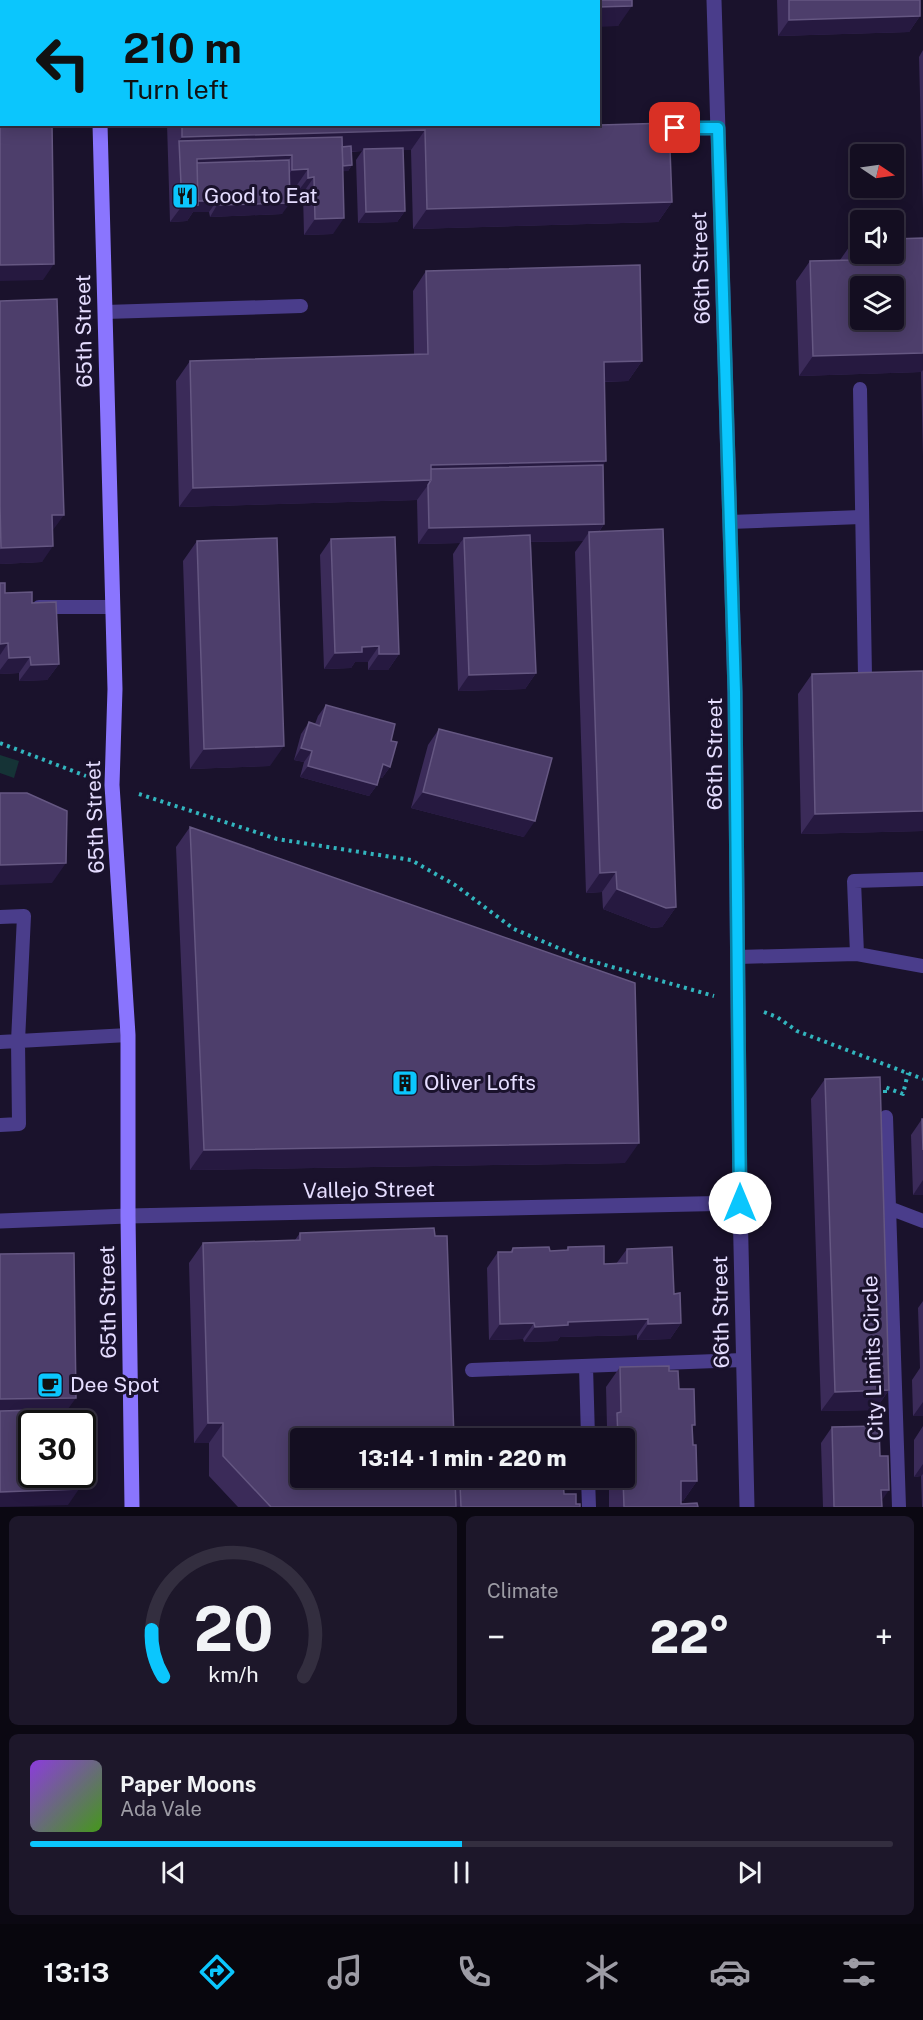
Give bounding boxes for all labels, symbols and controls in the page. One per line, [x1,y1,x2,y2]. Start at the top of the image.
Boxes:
text: 210 m [123,23,242,72]
icon: left [24,24,102,102]
text: Turn left [123,73,229,105]
pin [649,102,700,153]
icon: arrive [658,111,691,144]
north arrow [850,144,904,198]
map controls [850,144,904,330]
restaurant icon: Good to Eat [170,181,200,211]
place label: Good to Eat [204,183,318,208]
button: sound [850,210,904,264]
street label: 66th Street [686,211,715,325]
street label: 65th Street [70,274,97,388]
button: layers [850,276,904,330]
street label: 66th Street [702,698,727,810]
street label: 65th Street [80,760,109,874]
building icon: Oliver Lofts [390,1068,420,1098]
place label: Oliver Lofts [424,1070,536,1095]
position arrow [708,1171,772,1235]
street label: Vallejo Street [303,1176,435,1203]
street label: 65th Street [94,1245,121,1359]
street label: 66th Street [707,1255,734,1369]
street label: City Limits Circle [857,1275,888,1441]
cafe icon: Dee Spot [35,1370,65,1400]
place label: Dee Spot [70,1372,159,1397]
speed limit sign: 30 [18,1410,96,1488]
text: 13:14 · 1 min · 220 m [358,1445,567,1471]
text: Climate [487,1579,559,1603]
text: 20 [193,1592,273,1665]
text: 22° [650,1610,730,1663]
text: − [487,1618,505,1656]
text: + [875,1618,893,1656]
text: km/h [208,1663,258,1688]
text: Paper Moons [120,1771,256,1797]
text: Ada Vale [120,1797,202,1821]
icon: previous [157,1856,190,1889]
icon: pause [445,1856,478,1889]
icon: next [733,1856,766,1889]
icon: directions [196,1951,238,1993]
icon: music [324,1951,366,1993]
icon: phone [453,1951,495,1993]
icon: climate [581,1951,623,1993]
icon: car [709,1951,751,1993]
icon: filters [838,1951,880,1993]
text: 13:13 [43,1956,110,1988]

